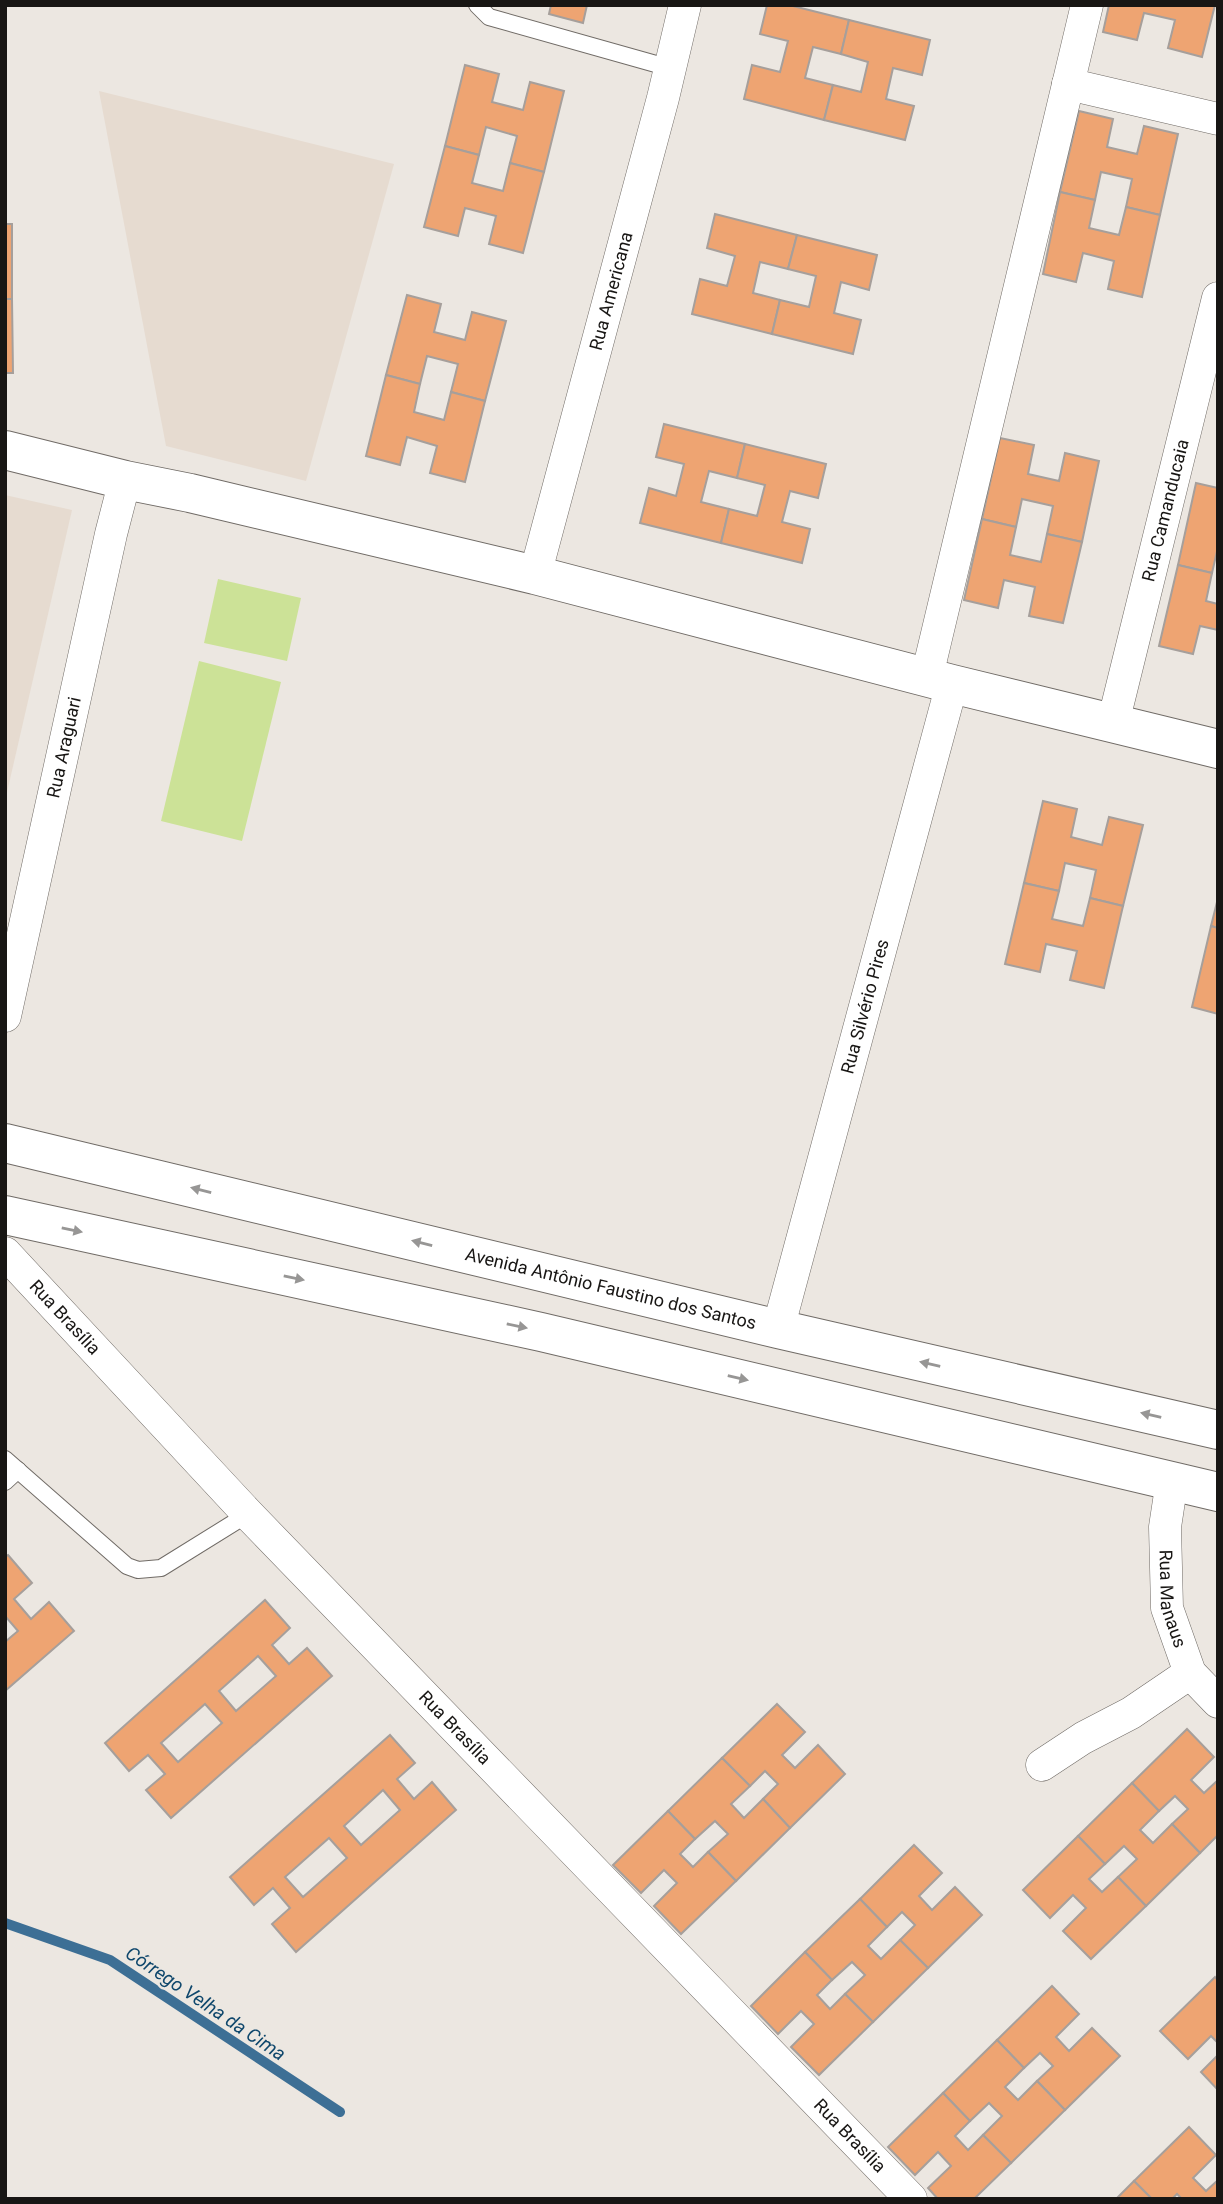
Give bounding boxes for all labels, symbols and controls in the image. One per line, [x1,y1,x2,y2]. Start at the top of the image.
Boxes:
street label: Rua Americana [585,229,637,352]
street label: Rua Camanducaia [1137,437,1193,584]
street label: Rua Araguari [42,695,85,800]
street label: Rua Silvério Pires [836,937,893,1076]
one-way arrow [190,1184,212,1195]
one-way arrow [61,1224,83,1235]
one-way arrow [411,1237,433,1248]
street label: Avenida Antônio Faustino dos Santos [463,1243,758,1333]
one-way arrow [283,1273,305,1284]
street label: Rua Brasília [25,1275,105,1359]
one-way arrow [506,1321,528,1332]
one-way arrow [919,1358,941,1369]
one-way arrow [727,1373,749,1384]
one-way arrow [1140,1409,1162,1420]
street label: Rua Manaus [1156,1549,1191,1650]
street label: Rua Brasília [415,1686,496,1769]
water label: Córrego Velha da Cima [121,1941,290,2066]
street label: Rua Brasília [810,2094,891,2177]

